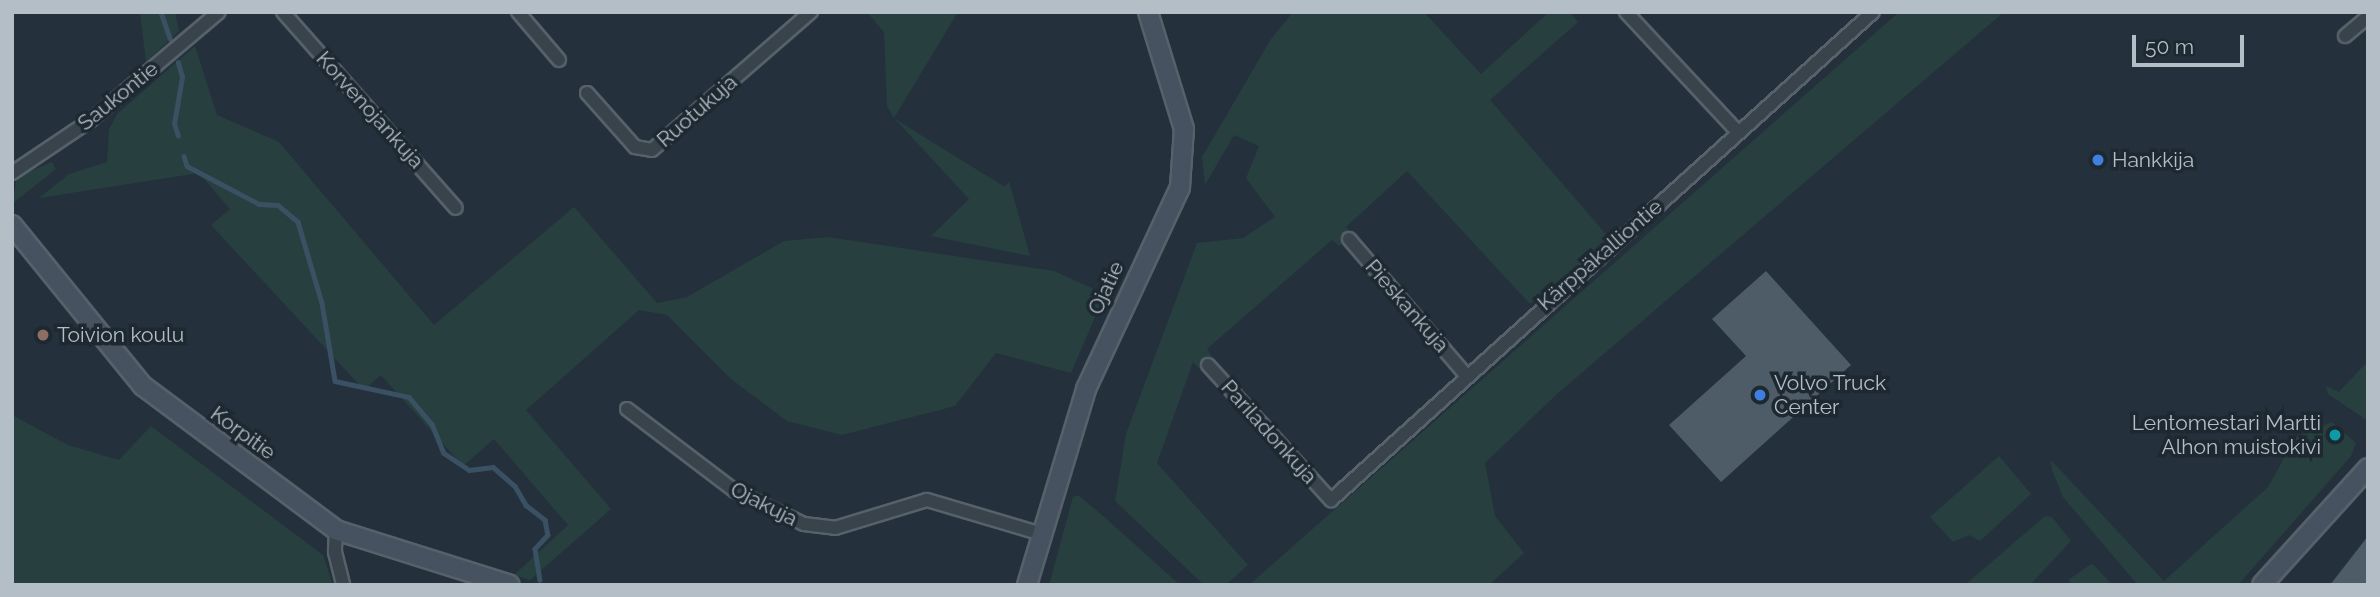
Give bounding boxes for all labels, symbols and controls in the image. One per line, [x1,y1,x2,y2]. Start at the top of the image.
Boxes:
scale bar [2135,21,2247,65]
text: 50 m [2145,34,2194,59]
street label: Korvenojankuja [311,46,429,174]
street label: Saukontie [73,56,163,136]
street label: Ruotukuja [652,69,742,153]
place label: Hankkija [2112,147,2194,173]
marker: Hankkija [2090,152,2106,168]
street label: Kärppäkalliontie [1533,194,1667,316]
street label: Pieskankuja [1360,254,1454,358]
street label: Ojatie [1083,257,1129,319]
place label: Toivion koulu [57,322,184,348]
marker: Toivion koulu [35,327,51,343]
place label: Volvo Truck Center [1774,370,1887,420]
street label: Pariladonkuja [1216,375,1322,489]
marker: Volvo Truck Center [1752,387,1768,403]
street label: Korpitie [206,401,280,465]
place label: Lentomestari Martti Alhon muistokivi [2132,410,2321,460]
marker: Lentomestari Martti Alhon muistokivi [2327,427,2343,443]
street label: Ojakuja [726,476,802,532]

